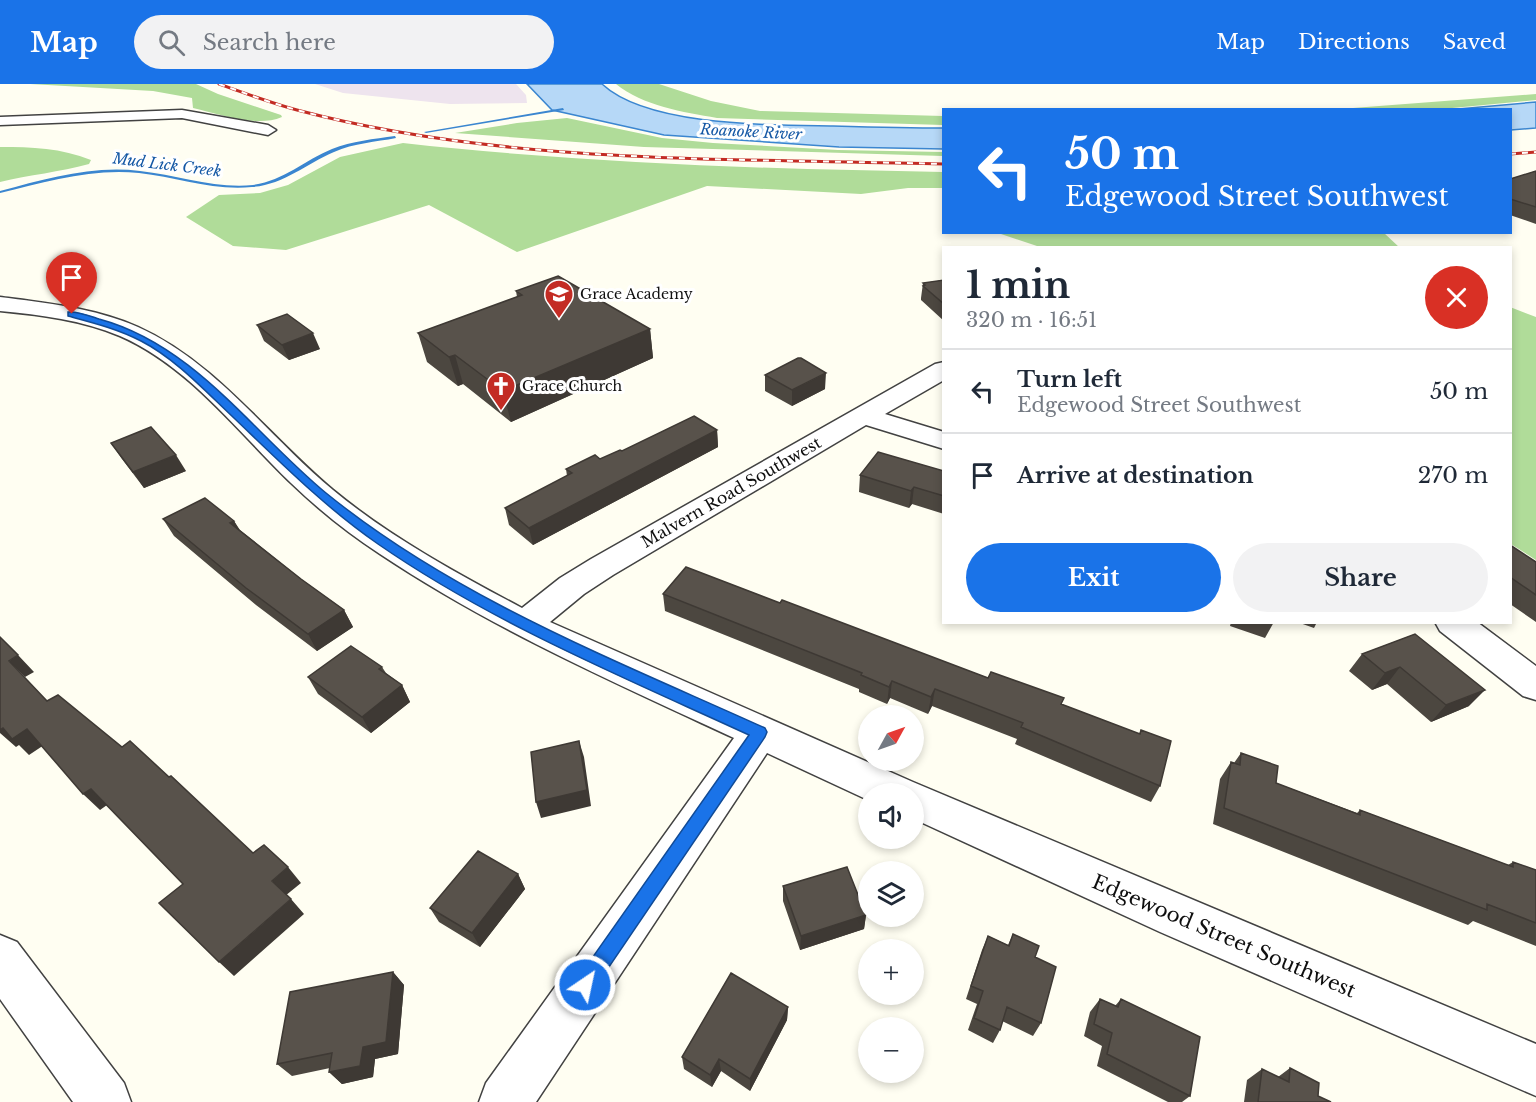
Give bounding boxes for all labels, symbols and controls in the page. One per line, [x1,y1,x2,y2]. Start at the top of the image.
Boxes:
search box [134,15,554,69]
text: Map [30,25,98,60]
icon: search [155,26,188,59]
text: Search here [203,29,336,56]
text: Map [1216,29,1265,55]
text: Directions [1298,29,1410,55]
text: Saved [1443,29,1506,55]
water label: Roanoke River [699,119,804,144]
text: 50 m [1065,128,1179,180]
icon: left [966,132,1044,210]
water label: Mud Lick Creek [111,148,222,181]
text: Edgewood Street Southwest [1065,180,1449,213]
pin [46,252,97,314]
icon: arrive [55,261,88,294]
text: 1 min [966,263,1070,308]
button: close [1425,266,1488,329]
school or university icon: Grace Academy [543,278,575,320]
place label: Grace Academy [580,285,693,303]
text: 320 m · 16:51 [966,308,1097,332]
text: Turn left [1017,366,1122,393]
church icon: Grace Church [485,370,517,412]
icon: left [966,375,999,408]
place label: Grace Church [522,377,622,395]
text: 50 m [1430,378,1488,405]
text: Edgewood Street Southwest [1017,393,1301,417]
street label: Malvern Road Southwest [637,432,825,552]
icon: arrive [966,459,999,492]
text: Arrive at destination [1017,462,1254,489]
text: 270 m [1418,462,1488,489]
button: Exit [966,543,1221,612]
button: Share [1233,543,1488,612]
north arrow [858,705,924,771]
map controls [858,705,924,1083]
button: sound [858,783,924,849]
button: layers [858,861,924,927]
street label: Edgewood Street Southwest [1089,869,1360,1003]
button: + [858,939,924,1005]
position arrow [553,953,617,1017]
button: − [858,1017,924,1083]

